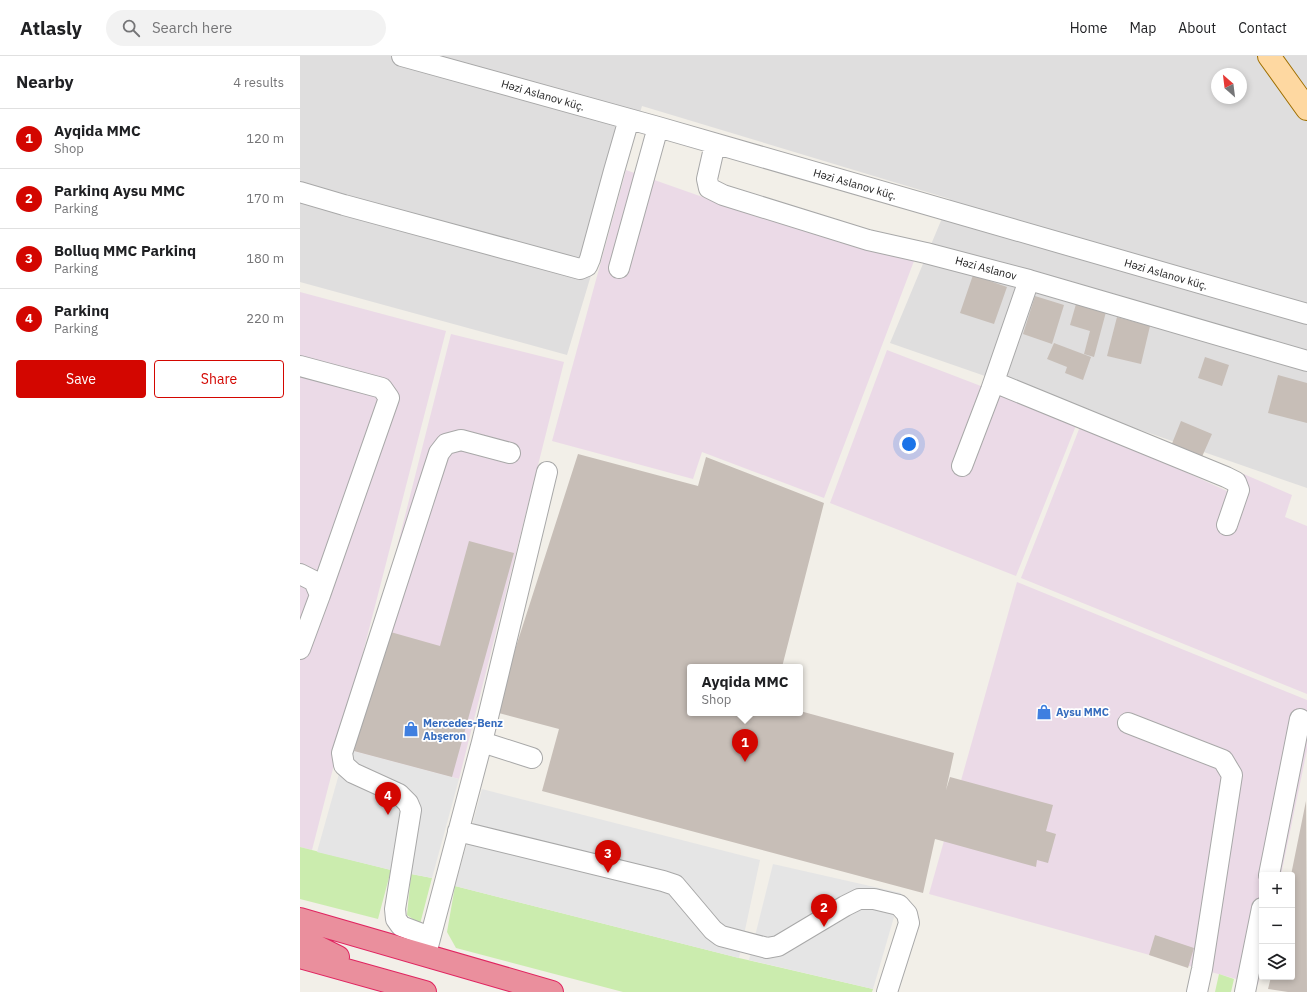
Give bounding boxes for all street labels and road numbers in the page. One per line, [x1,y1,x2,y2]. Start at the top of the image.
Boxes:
street label: Həzi Aslanov küç. [500,76,586,114]
street label: Həzi Aslanov küç. [812,165,898,203]
street label: Həzi Aslanov [954,253,1019,283]
street label: Həzi Aslanov küç. [1123,255,1209,293]

